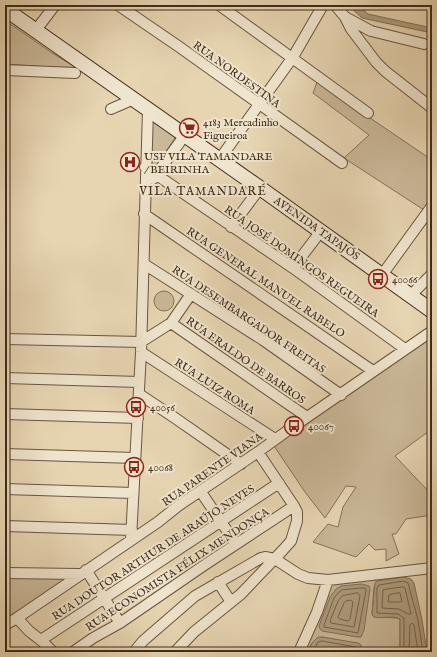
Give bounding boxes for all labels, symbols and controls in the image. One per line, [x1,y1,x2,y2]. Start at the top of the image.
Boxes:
street label: RUA NORDESTINA [190,38,283,112]
place label: 4183 Mercadinho Figueiroa [203,116,279,143]
supermarket icon: 4183 Mercadinho Figueiroa [178,117,200,139]
place label: USF VILA TAMANDARE / BEIRINHA [144,150,273,177]
hospital icon: USF VILA TAMANDARE / BEIRINHA [119,151,141,173]
district label: VILA TAMANDARÉ [138,183,267,199]
street label: AVENIDA TAPAJÓS [270,193,362,264]
street label: RUA JOSÉ DOMINGOS REGUEIRA [221,203,382,321]
street label: RUA GENERAL MANUEL RABELO [184,224,347,341]
street label: RUA DESEMBARGADOR FREITAS [169,263,328,377]
bus stop icon: 40066 [367,268,389,290]
place label: 40066 [392,273,418,287]
street label: RUA ERALDO DE BARROS [183,314,308,408]
street label: RUA LUIZ ROMA [172,356,258,418]
bus stop icon: 40056 [125,396,147,418]
place label: 40056 [150,401,175,415]
bus stop icon: 40067 [283,415,305,437]
place label: 40067 [308,420,334,434]
street label: RUA PARENTE VIANA [160,429,266,510]
bus stop icon: 40068 [123,456,145,478]
place label: 40068 [148,461,173,475]
street label: RUA DOUTOR ARTHUR DE ARAÚJO NEVES [50,482,258,624]
street label: RUA ECONOMISTA FÉLIX MENDONÇA [83,505,272,635]

